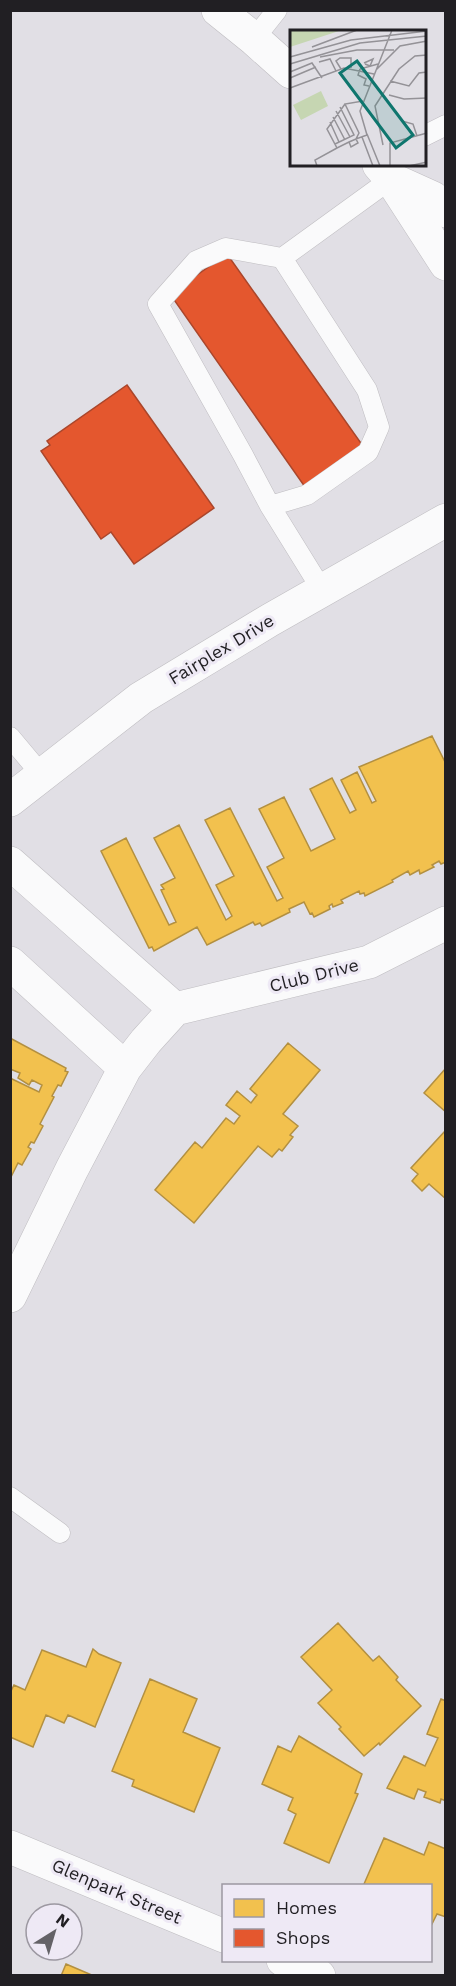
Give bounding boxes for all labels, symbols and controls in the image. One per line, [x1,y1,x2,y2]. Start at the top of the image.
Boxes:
inset map [290,30,426,166]
street label: Fairplex Drive [164,609,278,689]
street label: Club Drive [267,954,361,996]
street label: Glenpark Street [49,1854,186,1928]
legend [222,1884,432,1962]
text: Homes [276,1897,337,1918]
north arrow [24,1902,84,1962]
text: N [52,1909,73,1932]
text: Shops [276,1927,330,1948]

